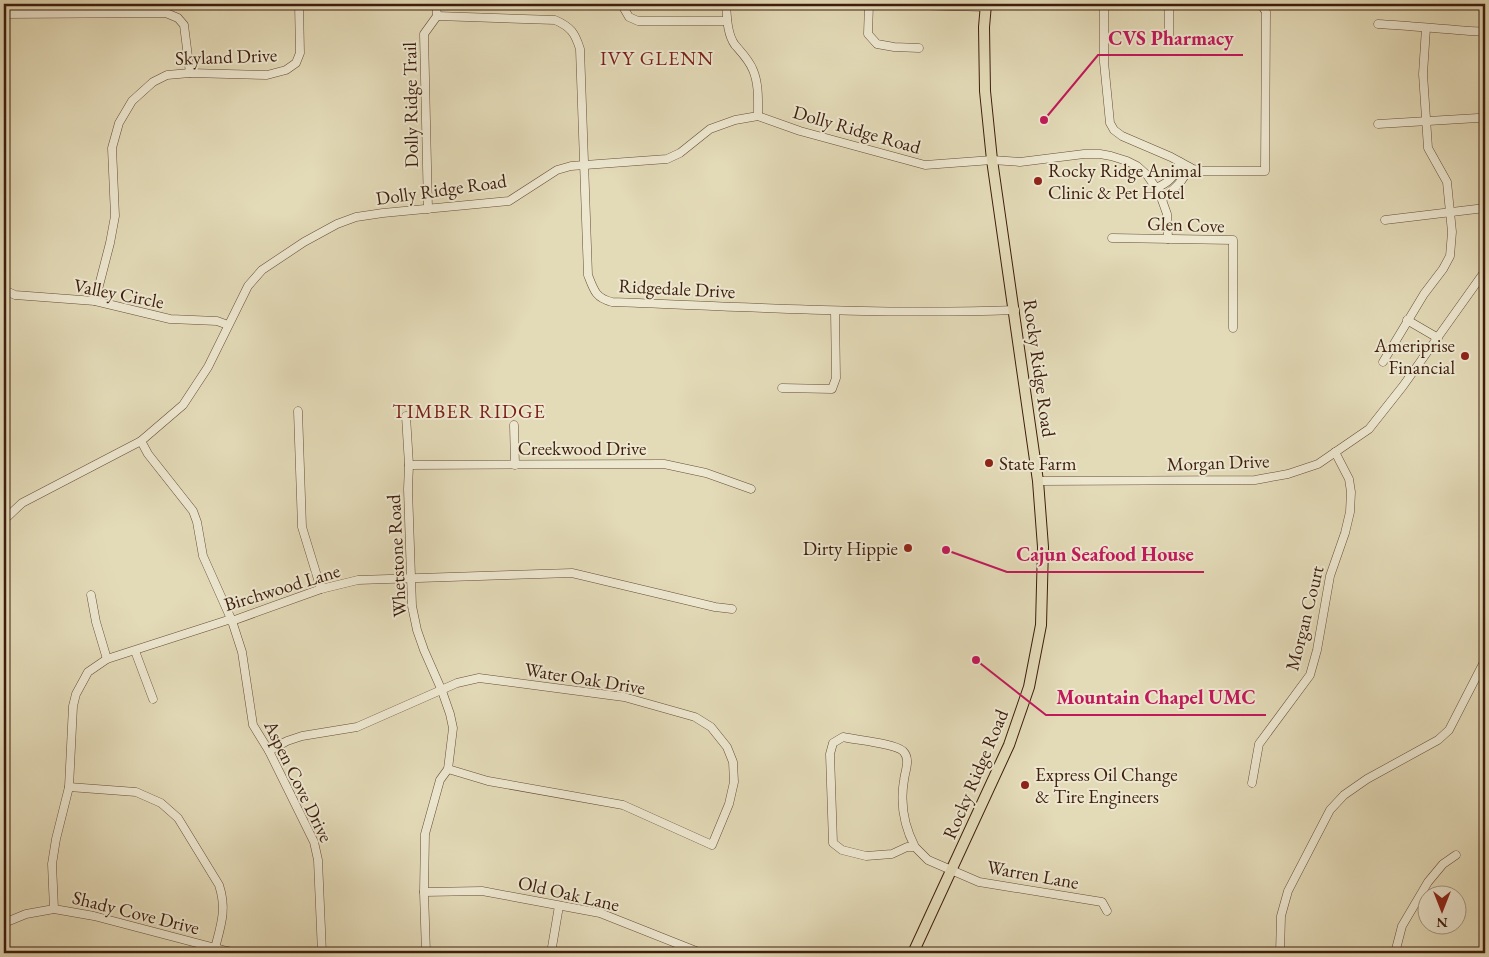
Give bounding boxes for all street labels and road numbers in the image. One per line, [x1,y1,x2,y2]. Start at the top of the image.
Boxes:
street label: Dolly Ridge Trail [397,41,424,168]
street label: Skyland Drive [174,42,278,71]
street label: Dolly Ridge Road [790,99,924,160]
street label: Dolly Ridge Road [374,168,508,211]
street label: Glen Cove [1147,211,1225,238]
street label: Valley Circle [72,273,166,314]
street label: Ridgedale Drive [618,273,736,304]
street label: Rocky Ridge Road [1017,298,1062,439]
street label: Creekwood Drive [518,436,646,461]
street label: Morgan Drive [1166,448,1270,477]
street label: Whetstone Road [381,493,412,618]
street label: Birchwood Lane [221,558,343,617]
street label: Morgan Court [1279,563,1330,673]
street label: Water Oak Drive [523,657,647,700]
street label: Rocky Ridge Road [937,705,1014,843]
street label: Aspen Cove Drive [258,715,339,846]
street label: Warren Lane [985,854,1081,895]
street label: Old Oak Lane [516,870,622,917]
street label: Shady Cove Drive [70,885,202,940]

